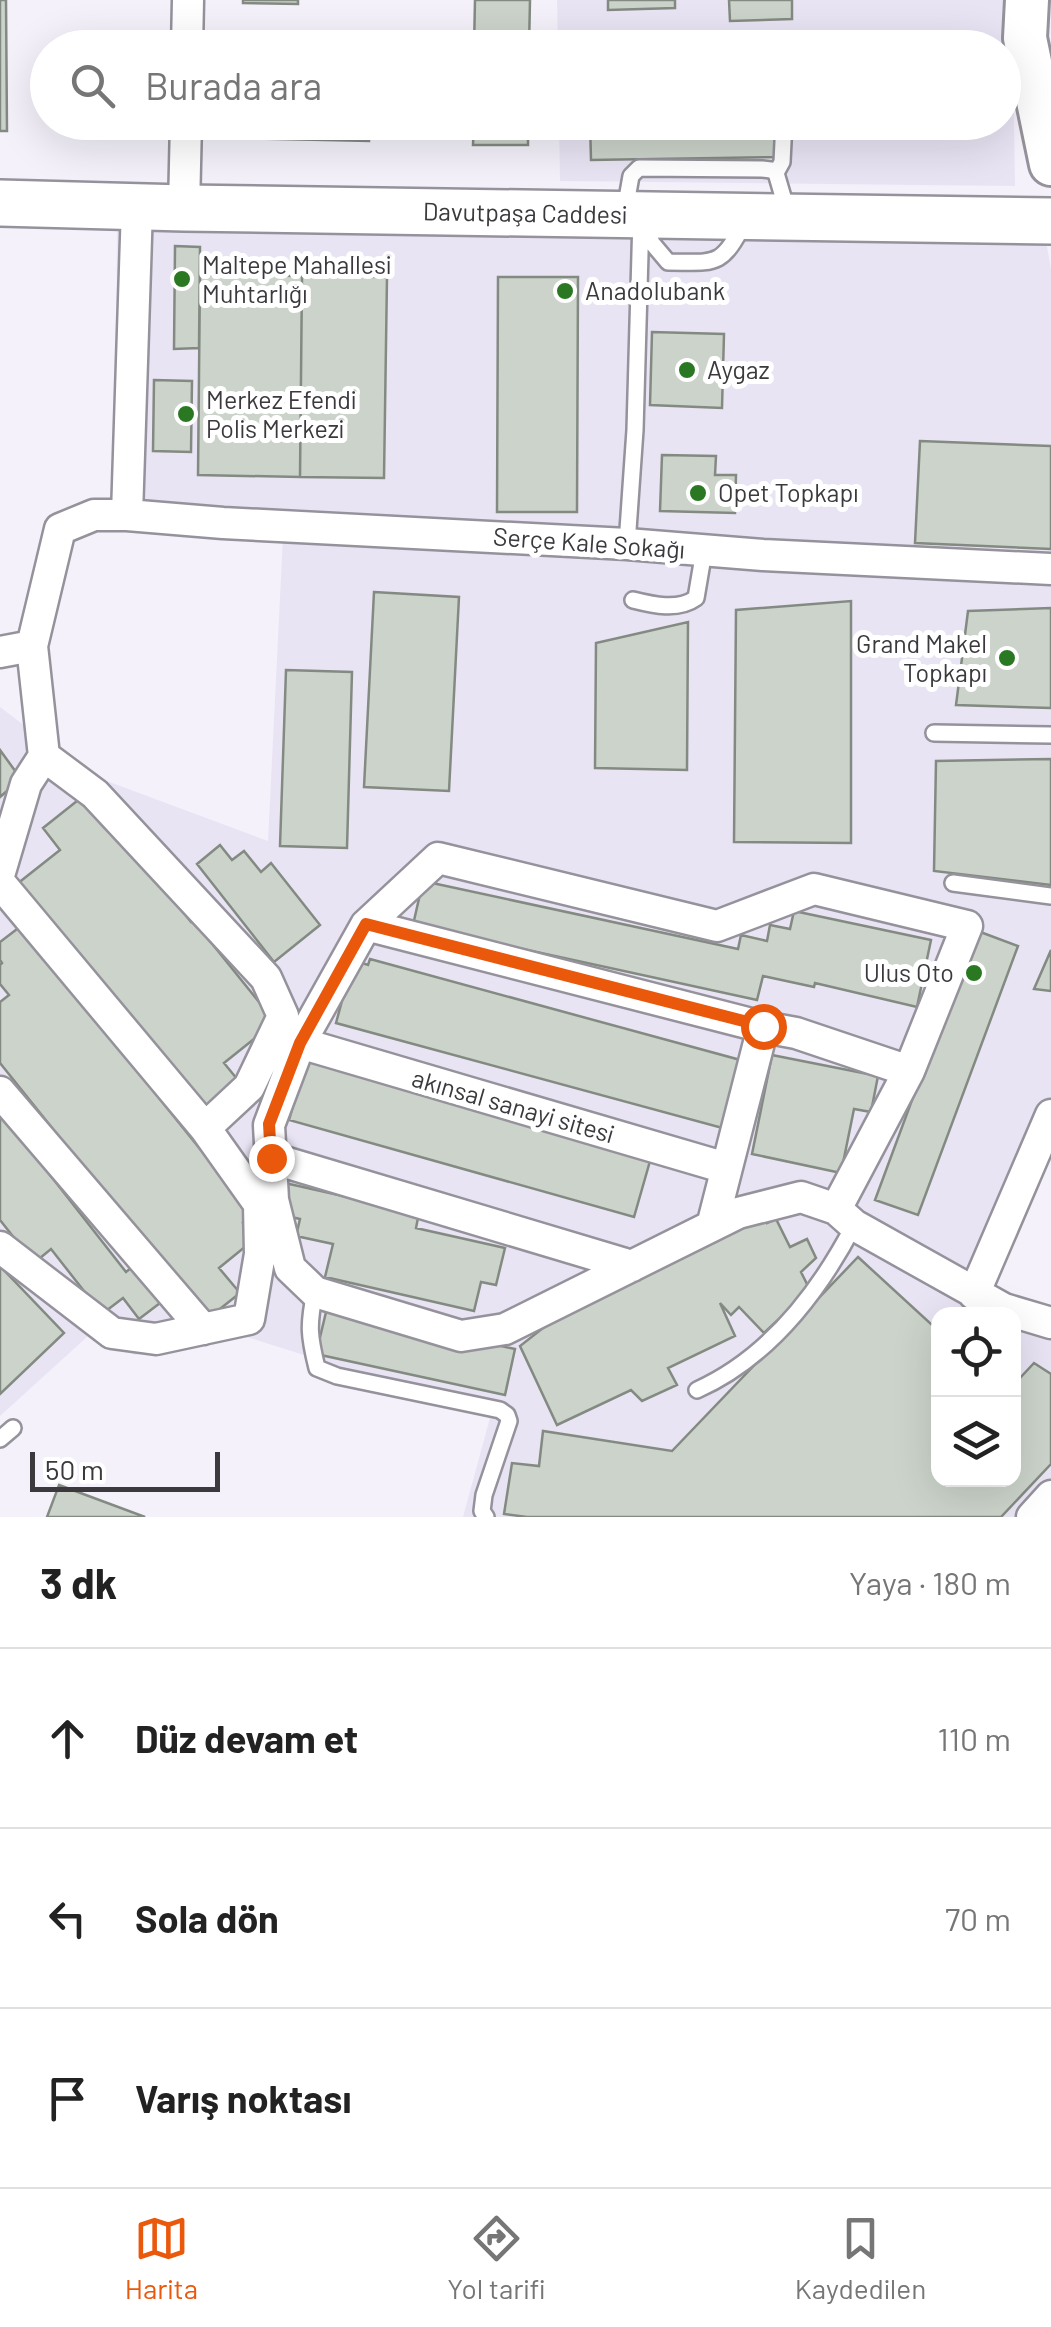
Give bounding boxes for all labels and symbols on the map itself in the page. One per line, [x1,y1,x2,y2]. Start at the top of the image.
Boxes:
street label: Davutpaşa Caddesi [423,195,627,229]
place label: Maltepe Mahallesi Muhtarlığı [202,249,391,308]
marker: Maltepe Mahallesi Muhtarlığı [171,268,193,290]
place label: Anadolubank [585,275,725,305]
marker: Anadolubank [554,280,576,302]
place label: Aygaz [707,354,770,384]
marker: Aygaz [676,359,698,381]
place label: Merkez Efendi Polis Merkezi [206,384,356,443]
marker: Merkez Efendi Polis Merkezi [175,403,197,425]
place label: Opet Topkapı [718,477,858,507]
marker: Opet Topkapı [687,482,709,504]
street label: Serçe Kale Sokağı [492,520,686,564]
place label: Grand Makel Topkapı [856,628,987,687]
marker: Grand Makel Topkapı [996,647,1018,669]
place label: Ulus Oto [864,957,954,987]
marker: Ulus Oto [963,962,985,984]
route start [741,1004,787,1050]
street label: akınsal sanayi sitesi [409,1062,618,1148]
route end [249,1136,295,1182]
scale bar [30,1447,220,1492]

